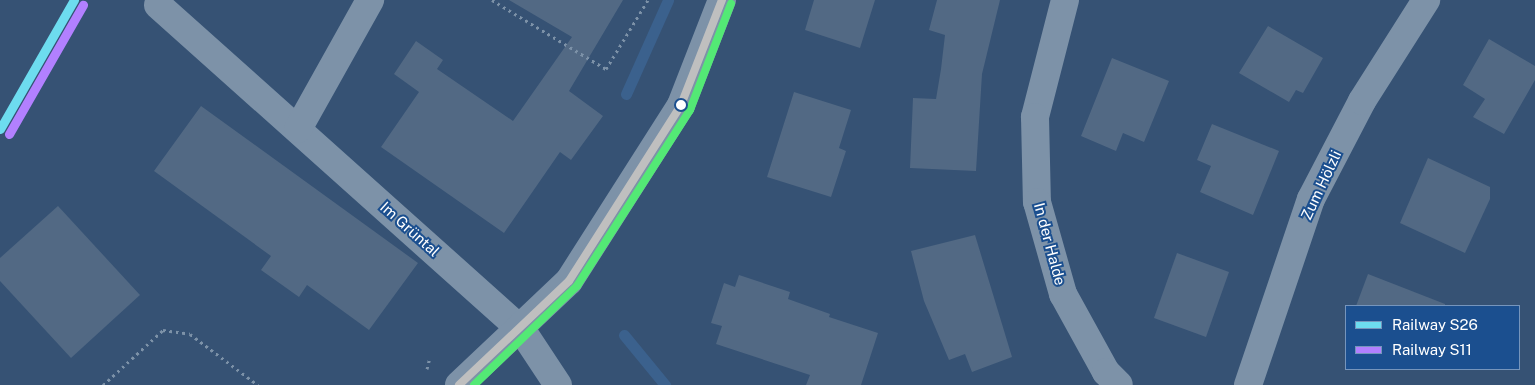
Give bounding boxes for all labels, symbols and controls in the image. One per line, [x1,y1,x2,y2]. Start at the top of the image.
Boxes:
unlabelled marker [676,100,686,110]
street label: Zum Hölzli [1297,147,1345,223]
street label: Im Grüntal [377,198,443,260]
street label: In der Halde [1030,201,1070,287]
legend [1345,305,1520,370]
text: Railway S26 [1392,316,1478,333]
text: Railway S11 [1392,341,1472,358]

